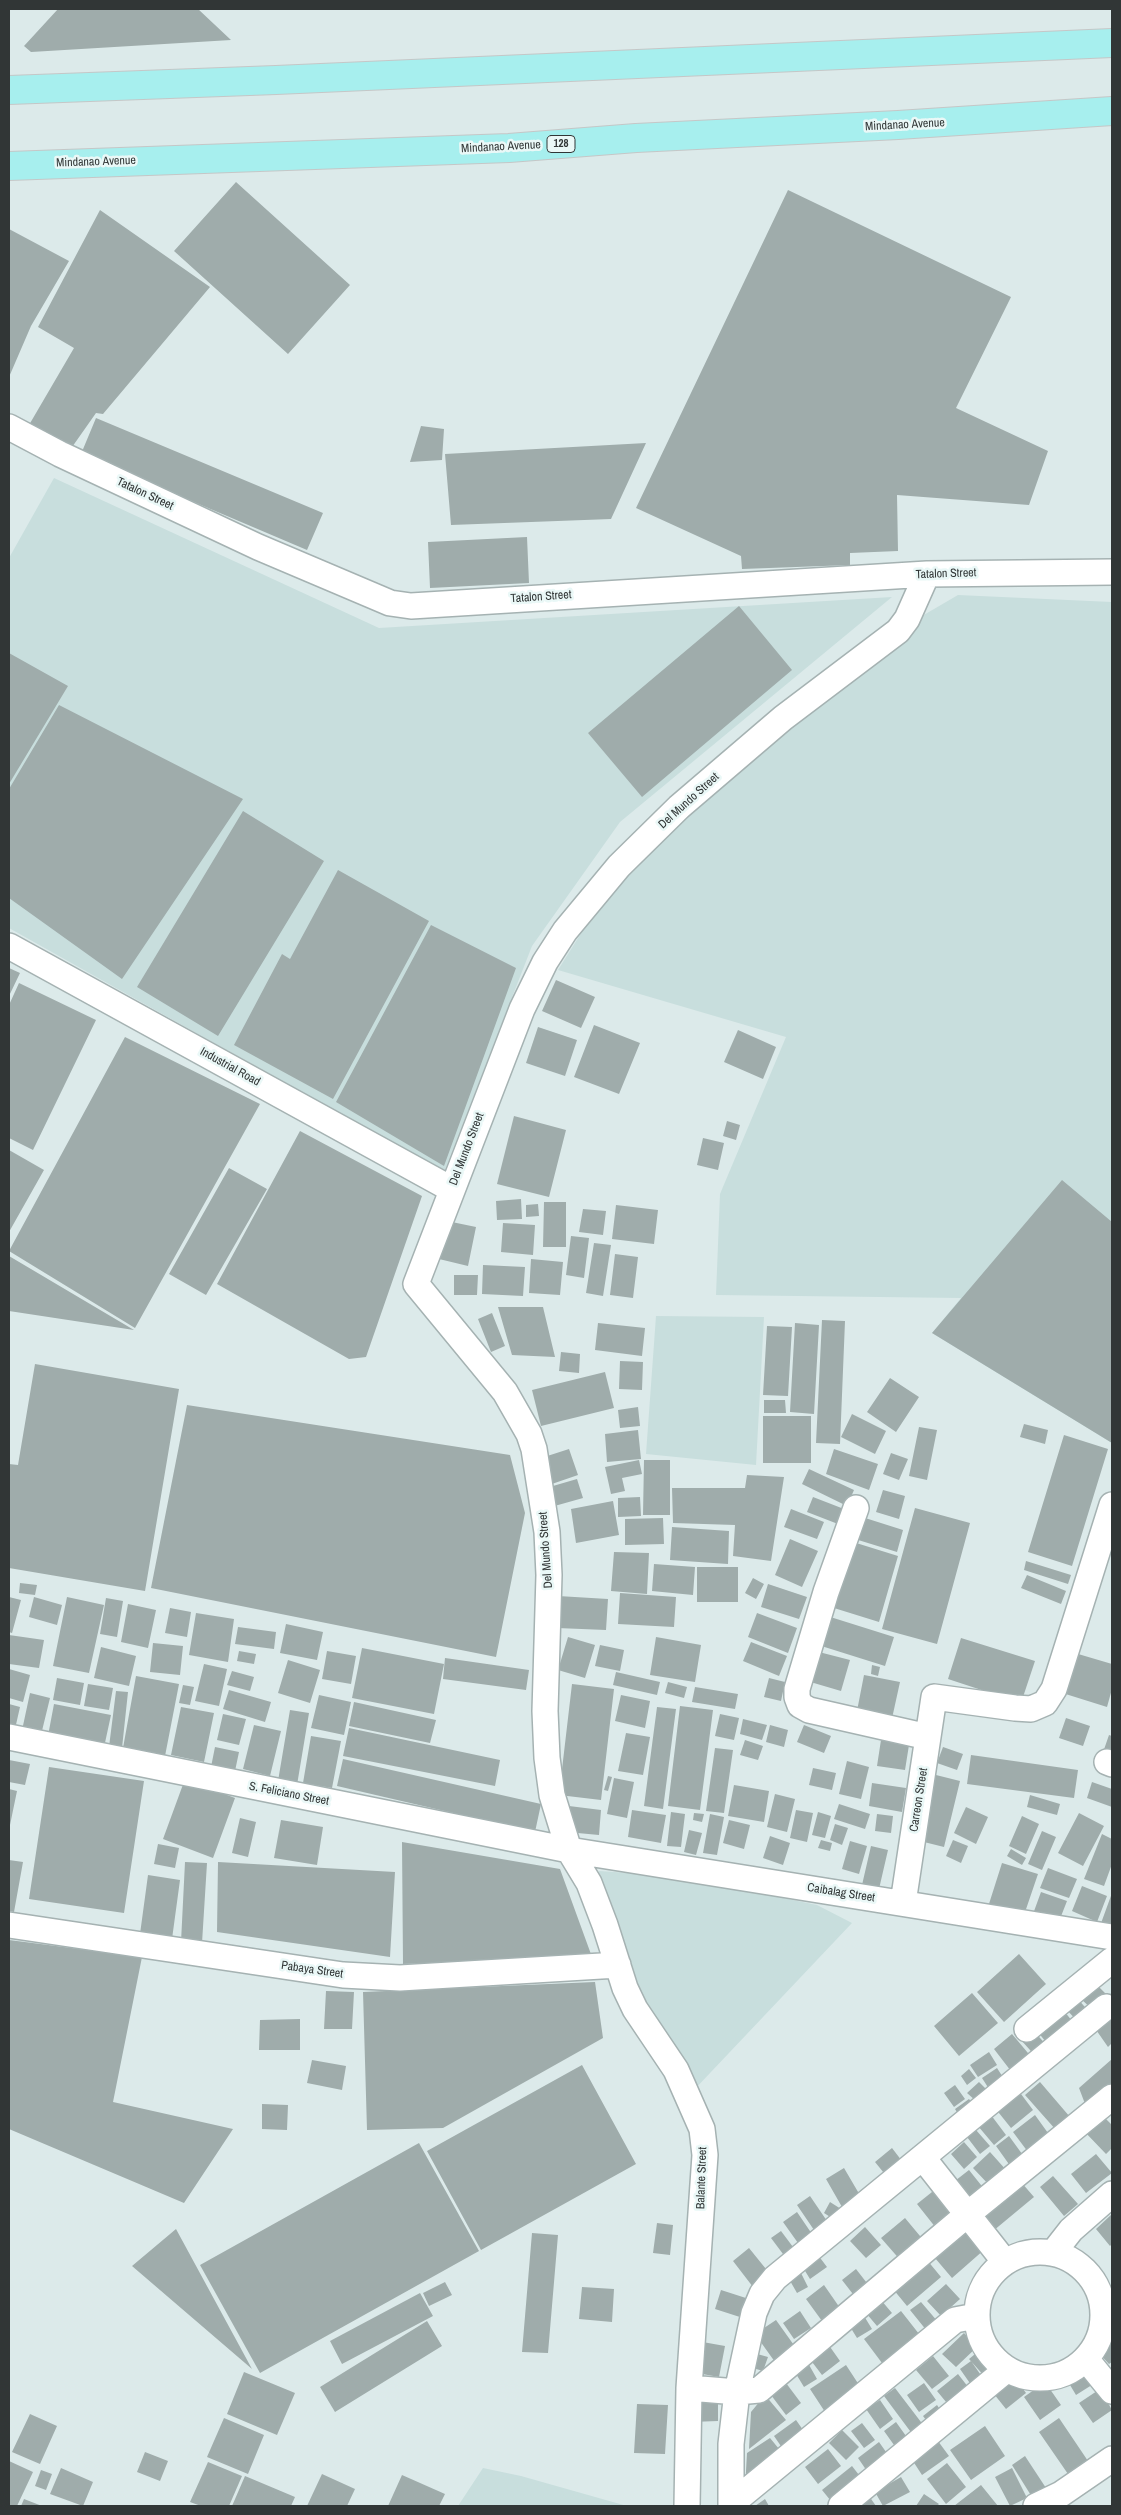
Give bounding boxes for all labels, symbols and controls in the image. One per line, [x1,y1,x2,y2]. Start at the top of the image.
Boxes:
street label: Mindanao Avenue [865,116,945,134]
road number: 128 [547,136,575,152]
street label: Mindanao Avenue [461,138,541,156]
street label: Mindanao Avenue [56,153,136,171]
street label: Tatalon Street [114,475,176,513]
street label: Tatalon Street [915,566,977,582]
street label: Tatalon Street [510,588,572,606]
street label: Del Mundo Street [656,770,722,832]
street label: Industrial Road [197,1045,263,1089]
street label: Del Mundo Street [447,1111,487,1187]
street label: Del Mundo Street [536,1511,556,1589]
street label: Carreon Street [907,1767,931,1833]
street label: S. Feliciano Street [248,1779,330,1809]
street label: Caibalag Street [806,1881,876,1905]
street label: Pabaya Street [280,1959,344,1981]
street label: Balante Street [694,2147,710,2209]

